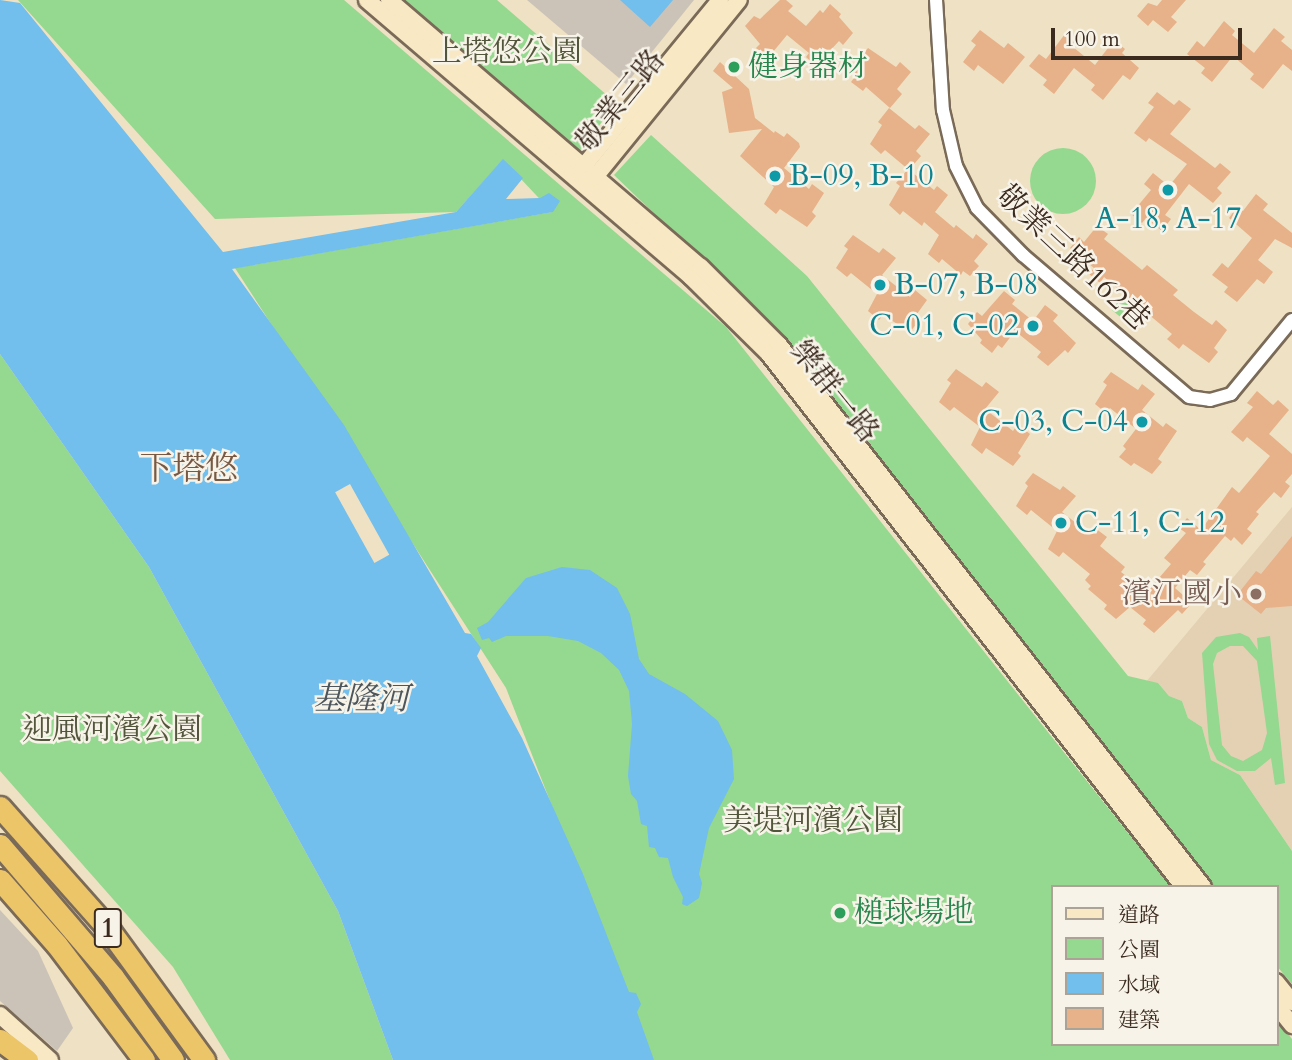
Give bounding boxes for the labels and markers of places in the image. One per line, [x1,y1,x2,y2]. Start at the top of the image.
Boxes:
place label: 健身器材 [748,49,868,85]
marker: 健身器材 [726,59,742,75]
place label: B-09, B-10 [789,158,934,194]
marker: B-09, B-10 [767,168,783,184]
marker: A-18, A-17 [1160,182,1176,198]
place label: A-18, A-17 [1095,201,1241,237]
place label: B-07, B-08 [894,267,1039,303]
marker: B-07, B-08 [872,277,888,293]
place label: C-01, C-02 [869,308,1019,344]
marker: C-01, C-02 [1025,318,1041,334]
place label: C-03, C-04 [978,404,1128,440]
marker: C-03, C-04 [1134,414,1150,430]
place label: C-11, C-12 [1075,505,1225,541]
marker: C-11, C-12 [1053,515,1069,531]
place label: 濱江國小 [1122,576,1242,612]
marker: 濱江國小 [1248,586,1264,602]
place label: 槌球場地 [854,895,974,931]
marker: 槌球場地 [832,905,848,921]

